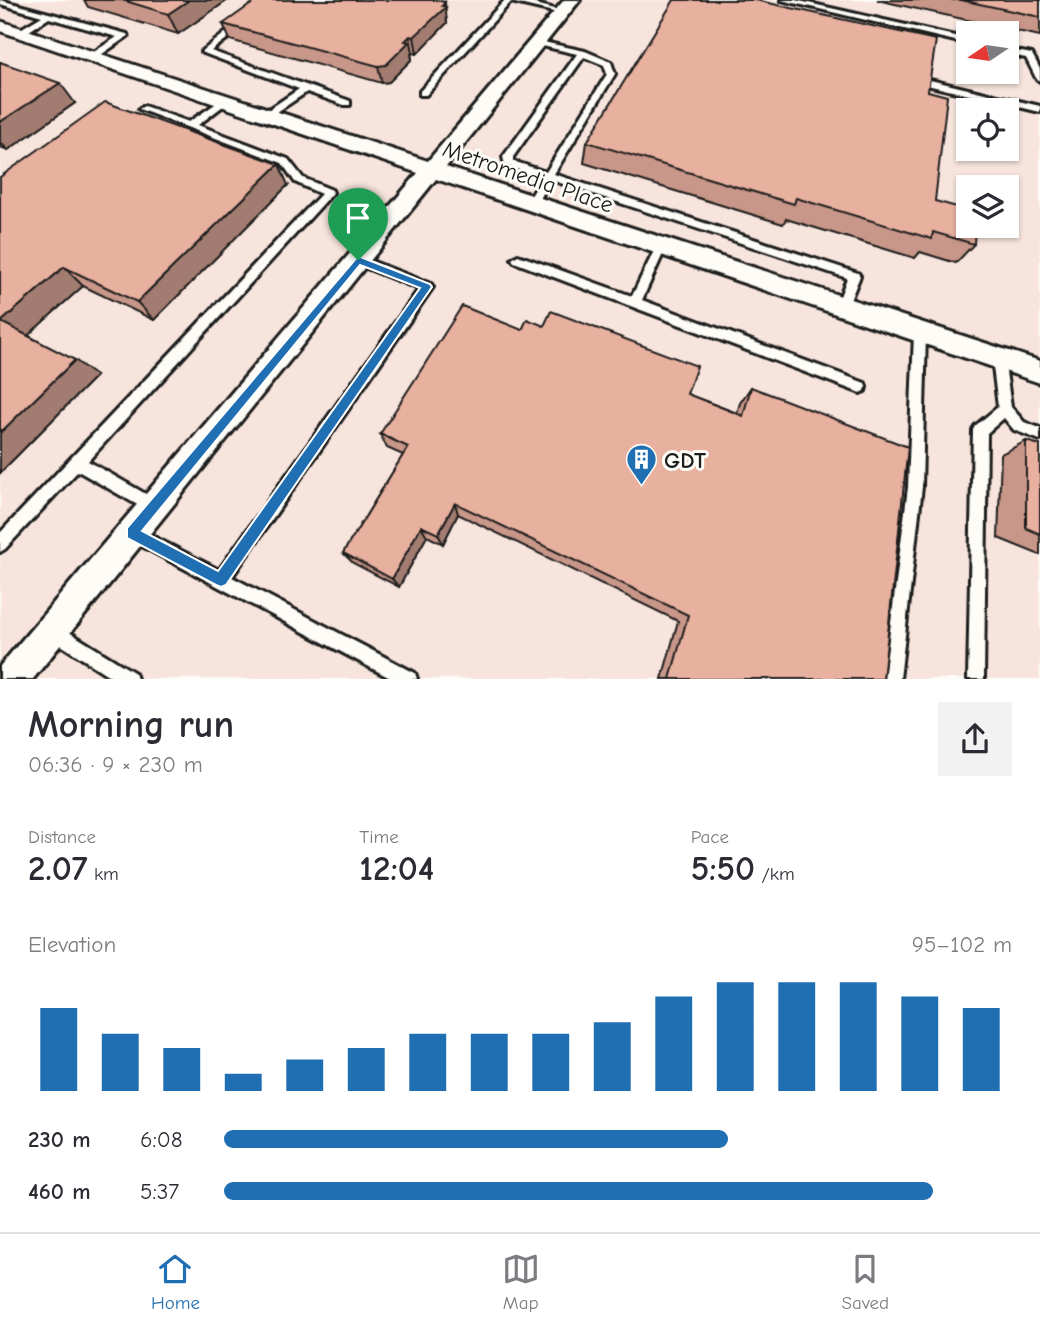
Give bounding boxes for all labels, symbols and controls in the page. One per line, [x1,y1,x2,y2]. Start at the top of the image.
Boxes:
north arrow [956,21,1018,84]
map controls [956,21,1019,238]
button: locate [956,98,1019,161]
street label: Metromedia Place [439,135,617,219]
button: layers [956,175,1019,238]
pin [328,188,388,260]
icon: arrive [339,199,377,237]
building icon: GDT [624,443,658,487]
place label: GDT [664,447,706,474]
button: share [938,702,1012,776]
text: Morning run [28,703,234,747]
text: 06:36 · 9 × 230 m [28,751,203,778]
text: Distance [28,826,96,848]
text: Time [359,826,399,848]
text: Pace [691,826,729,848]
text: 2.07 [28,848,88,889]
text: 12:04 [359,848,434,889]
text: 5:50 [691,848,755,889]
text: km [88,863,119,885]
text: /km [755,863,795,885]
text: Elevation [28,931,116,958]
text: 95–102 m [912,931,1012,958]
text: 230 m [28,1126,90,1153]
text: 6:08 [140,1126,182,1153]
text: 460 m [28,1178,90,1205]
text: 5:37 [140,1178,179,1205]
tab: Home [151,1250,200,1314]
tab: Map [502,1250,540,1314]
tab: Saved [842,1250,889,1314]

